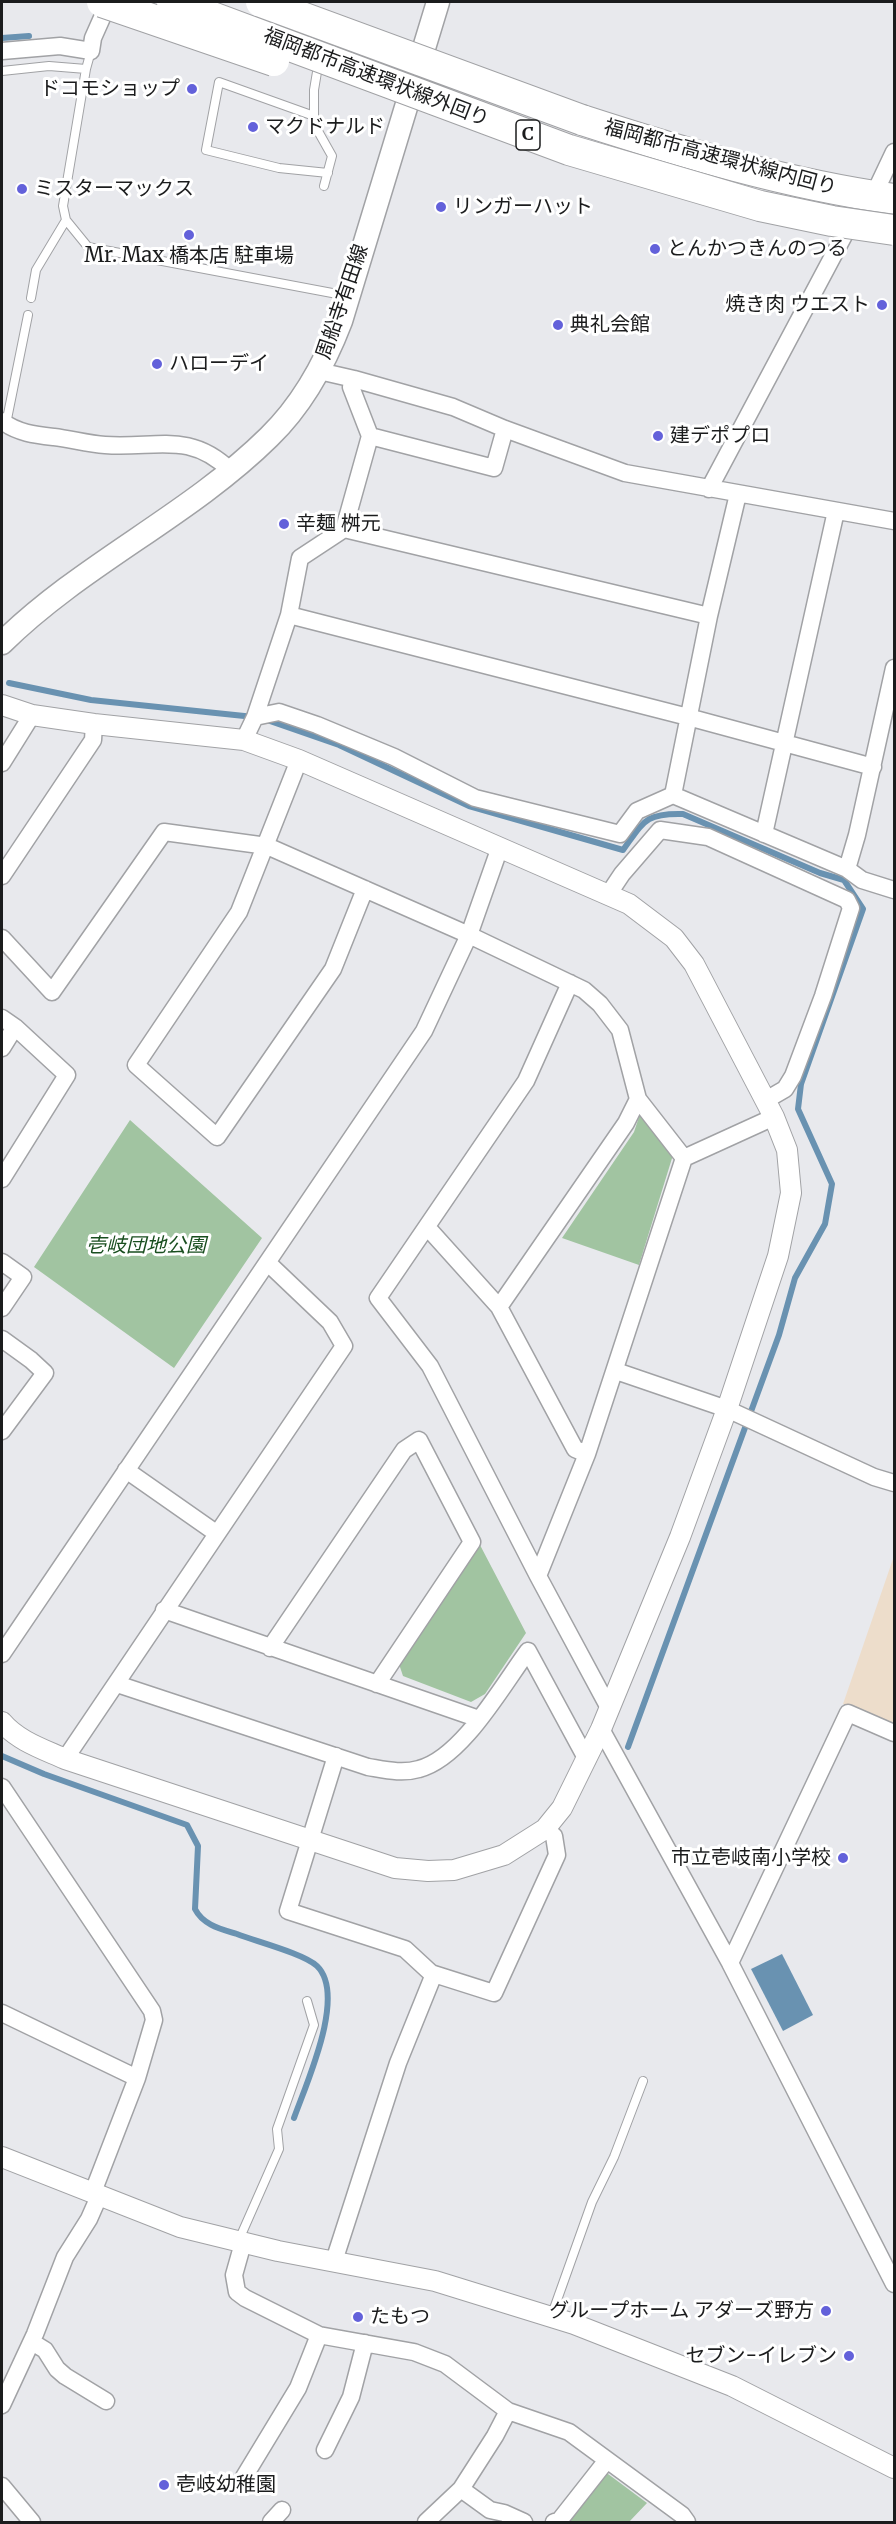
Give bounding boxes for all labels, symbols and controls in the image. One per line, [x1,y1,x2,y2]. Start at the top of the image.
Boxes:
street label: 福岡都市高速環状線外回り [260,24,492,132]
place label: ドコモショップ [40,77,180,101]
marker: ドコモショップ [185,82,199,96]
place label: マクドナルド [265,115,385,139]
street label: 福岡都市高速環状線内回り [601,115,839,201]
marker: マクドナルド [246,120,260,134]
road number: C [516,120,540,150]
place label: ミスターマックス [34,177,194,201]
marker: ミスターマックス [15,182,29,196]
place label: リンガーハット [453,195,593,219]
marker: リンガーハット [434,200,448,214]
marker: Mr. Max 橋本店 駐車場 [182,228,196,242]
place label: とんかつきんのつる [667,237,847,261]
street label: 周船寺有田線 [312,241,374,363]
marker: とんかつきんのつる [648,242,662,256]
place label: Mr. Max 橋本店 駐車場 [84,244,294,268]
place label: 焼き肉 ウエスト [725,293,870,317]
marker: 焼き肉 ウエスト [875,298,889,312]
place label: 典礼会館 [570,313,650,337]
marker: 典礼会館 [551,318,565,332]
place label: ハローデイ [169,352,269,376]
marker: ハローデイ [150,357,164,371]
place label: 建デポプロ [670,424,770,448]
marker: 建デポプロ [651,429,665,443]
place label: 辛麺 桝元 [296,512,381,536]
marker: 辛麺 桝元 [277,517,291,531]
park label: 壱岐団地公園 [86,1234,206,1258]
place label: 市立壱岐南小学校 [671,1846,831,1870]
marker: 市立壱岐南小学校 [836,1851,850,1865]
place label: グループホーム アダーズ野方 [549,2299,814,2323]
marker: グループホーム アダーズ野方 [819,2304,833,2318]
place label: たもつ [370,2305,430,2329]
marker: たもつ [351,2310,365,2324]
place label: セブン-イレブン [685,2344,837,2368]
marker: セブン-イレブン [842,2349,856,2363]
place label: 壱岐幼稚園 [176,2473,276,2497]
marker: 壱岐幼稚園 [157,2478,171,2492]

